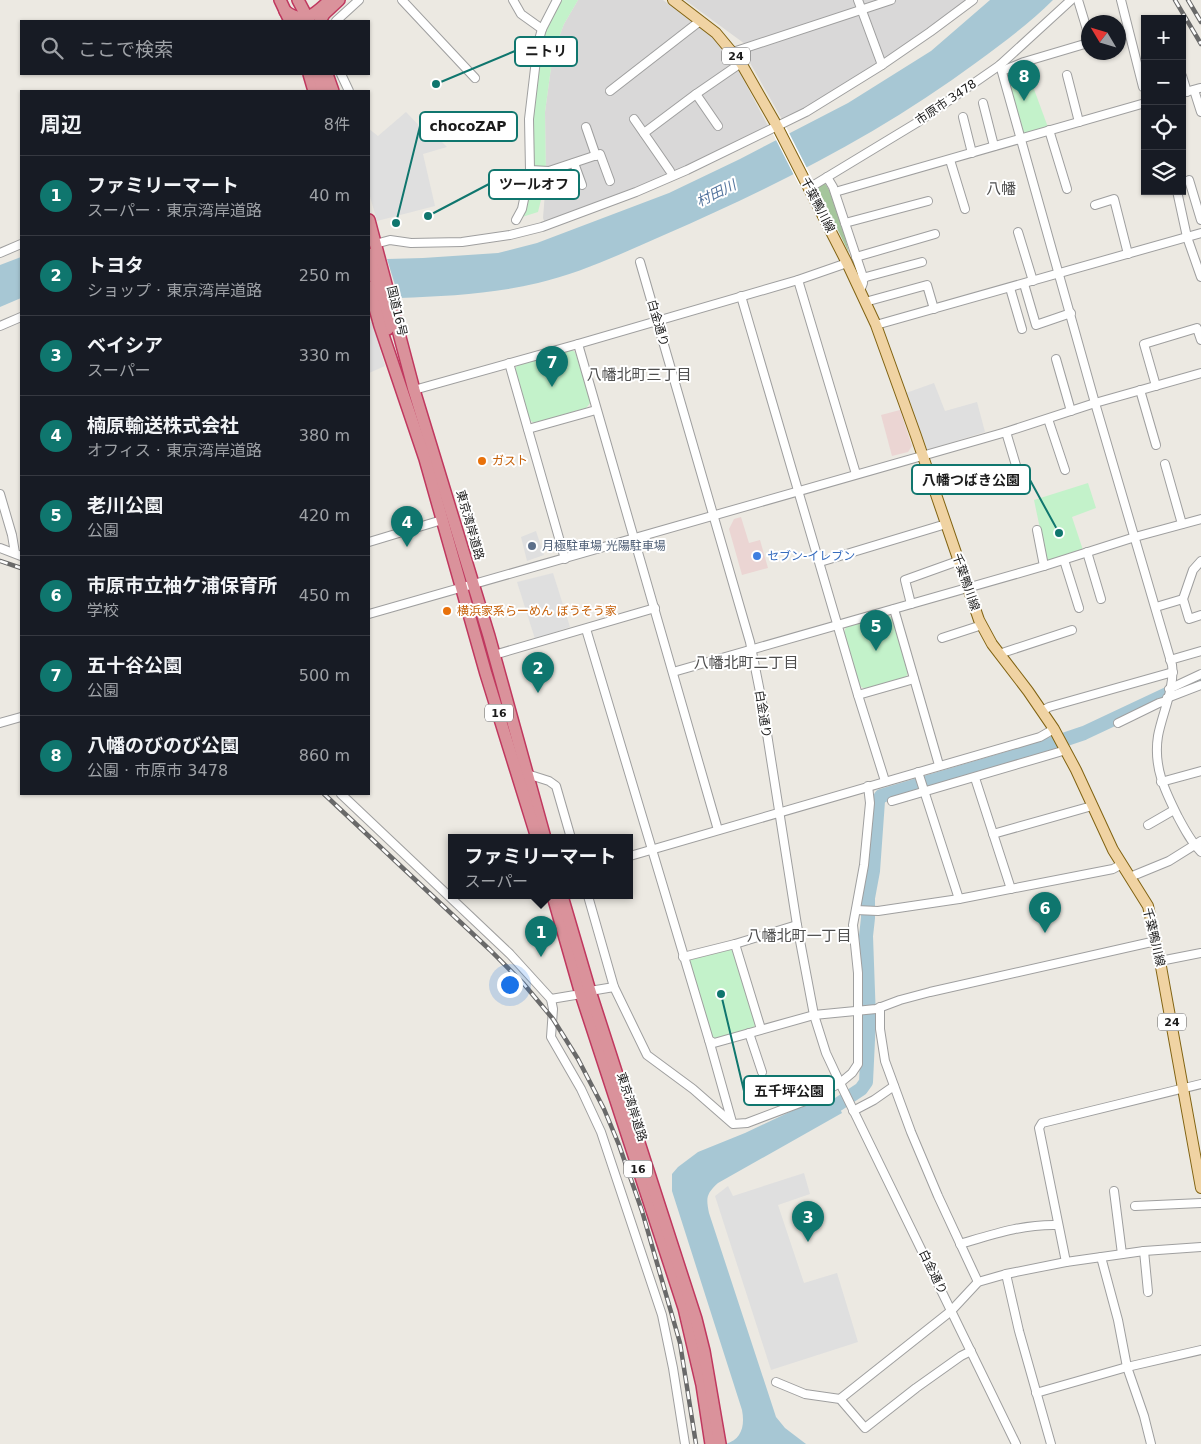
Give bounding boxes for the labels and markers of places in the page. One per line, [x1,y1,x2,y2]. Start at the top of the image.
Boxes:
callout: ニトリ [515,37,577,66]
pin: 8 [1008,60,1040,101]
callout: chocoZAP [420,112,517,141]
callout: ツールオフ [489,170,579,199]
pin: 7 [536,346,568,387]
place label: ガスト [492,454,528,468]
marker: ガスト [476,455,488,467]
callout: 八幡つばき公園 [912,465,1030,494]
pin: 4 [391,506,423,547]
place label: 月極駐車場 光陽駐車場 [542,539,666,553]
marker: 月極駐車場 光陽駐車場 [526,540,538,552]
place label: セブン-イレブン [767,549,855,563]
marker: セブン-イレブン [751,550,763,562]
place label: 横浜家系らーめん ぼうそう家 [457,604,617,618]
marker: 横浜家系らーめん ぼうそう家 [441,605,453,617]
pin: 5 [860,610,892,651]
pin: 2 [522,652,554,693]
pin: 6 [1029,892,1061,933]
pin: 1 [525,916,557,957]
callout: 五千坪公園 [744,1076,834,1105]
pin: 3 [792,1201,824,1242]

